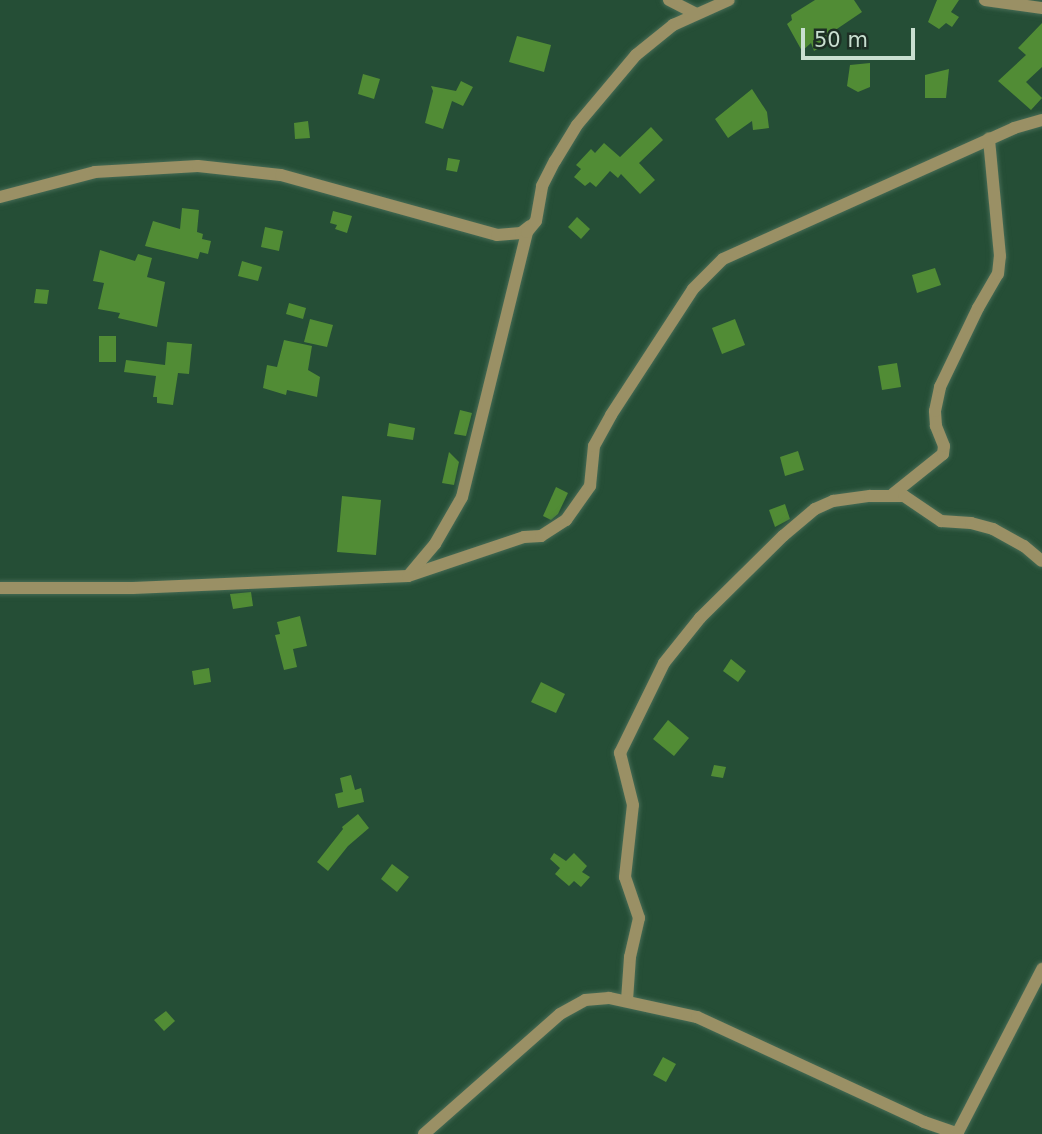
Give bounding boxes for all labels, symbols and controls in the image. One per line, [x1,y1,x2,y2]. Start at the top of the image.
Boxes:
scale bar [804,14,918,58]
text: 50 m [814,28,868,52]

